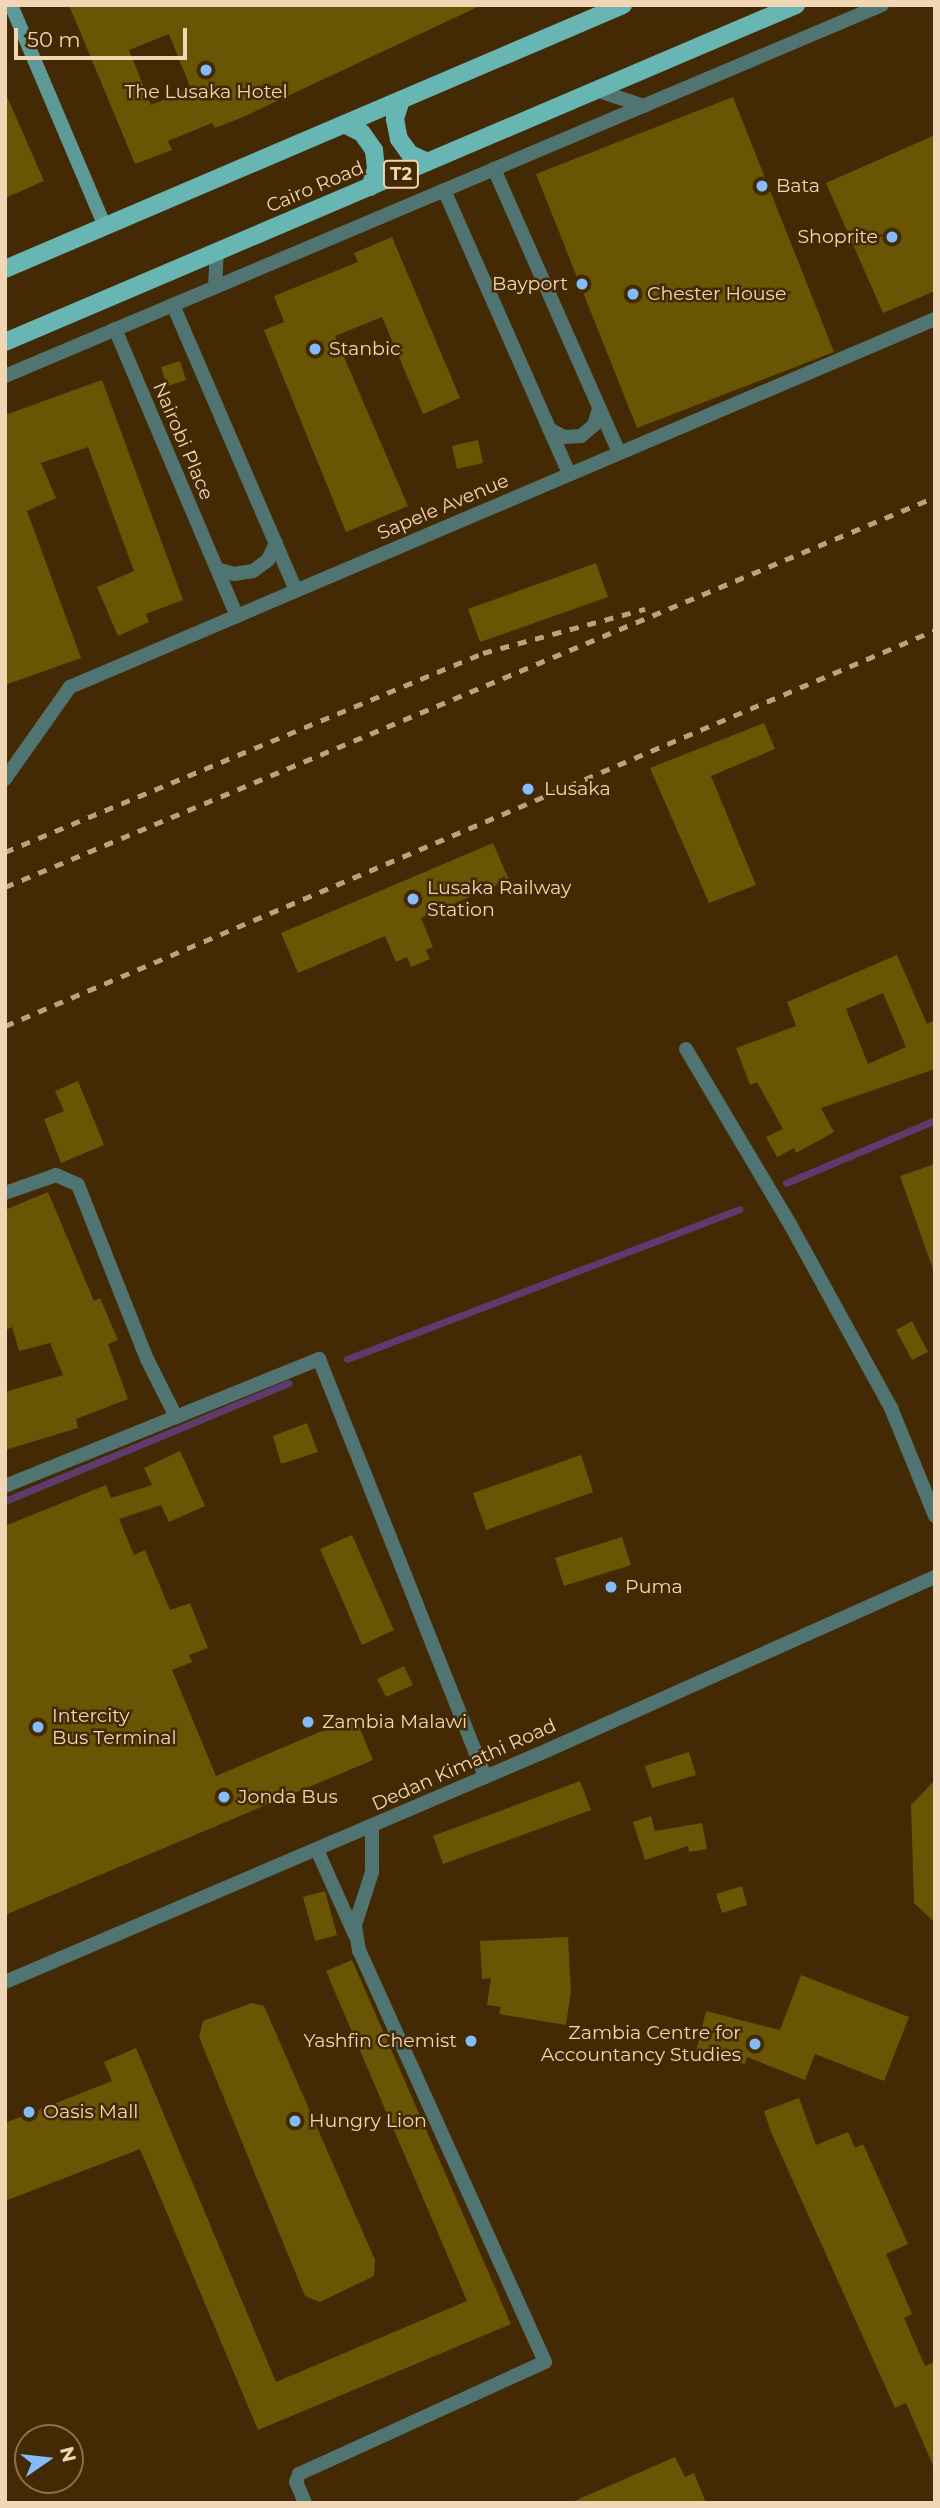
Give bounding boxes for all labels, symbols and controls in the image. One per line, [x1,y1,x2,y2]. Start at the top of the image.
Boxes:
scale bar [18,14,191,58]
text: 50 m [27,27,81,52]
marker: The Lusaka Hotel [198,62,214,78]
place label: The Lusaka Hotel [124,81,288,103]
street label: Cairo Road [263,156,367,218]
road number: T2 [382,160,420,188]
place label: Bata [776,175,820,197]
marker: Bata [754,178,770,194]
place label: Shoprite [797,226,878,248]
marker: Shoprite [884,229,900,245]
place label: Bayport [492,273,568,295]
marker: Bayport [574,276,590,292]
place label: Chester House [647,283,786,305]
marker: Chester House [625,286,641,302]
place label: Stanbic [329,338,401,360]
marker: Stanbic [307,341,323,357]
street label: Nairobi Place [148,379,218,503]
street label: Sapele Avenue [374,469,512,545]
place label: Lusaka [544,778,611,800]
marker: Lusaka [518,779,538,799]
place label: Lusaka Railway Station [427,877,571,921]
marker: Lusaka Railway Station [405,891,421,907]
place label: Puma [625,1576,683,1598]
marker: Puma [603,1579,619,1595]
place label: Intercity Bus Terminal [52,1705,177,1749]
place label: Zambia Malawi [322,1711,467,1733]
marker: Zambia Malawi [300,1714,316,1730]
street label: Dedan Kimathi Road [368,1714,560,1816]
marker: Intercity Bus Terminal [30,1719,46,1735]
place label: Jonda Bus [238,1786,338,1808]
marker: Jonda Bus [216,1789,232,1805]
place label: Zambia Centre for Accountancy Studies [541,2022,741,2066]
place label: Yashfin Chemist [303,2030,457,2052]
marker: Yashfin Chemist [463,2033,479,2049]
marker: Zambia Centre for Accountancy Studies [747,2036,763,2052]
place label: Oasis Mall [43,2101,138,2123]
marker: Oasis Mall [21,2104,37,2120]
place label: Hungry Lion [309,2110,427,2132]
marker: Hungry Lion [287,2113,303,2129]
north arrow [14,2424,84,2494]
text: N [55,2444,81,2465]

